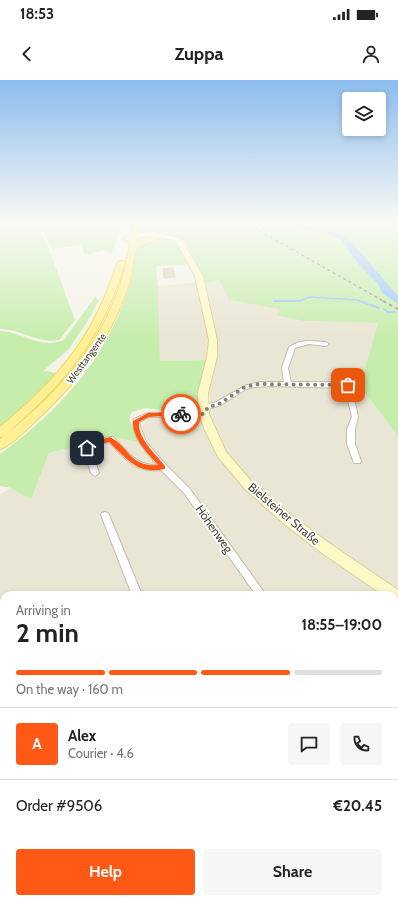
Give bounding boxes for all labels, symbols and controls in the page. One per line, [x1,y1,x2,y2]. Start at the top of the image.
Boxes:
text: 18:53 [20,5,54,23]
icon: back [16,43,38,65]
text: Zuppa [175,43,223,65]
icon: person [360,43,382,65]
map controls [342,92,386,136]
button: layers [342,92,386,136]
street label: Westtangente [64,330,109,386]
pin [331,368,365,402]
icon: bag [337,374,359,396]
courier [161,394,201,434]
icon: bike [170,403,192,425]
pin [70,431,104,465]
icon: home [76,437,98,459]
street label: Bielsteiner Straße [245,479,323,548]
street label: Höhenweg [193,502,237,556]
text: Arriving in [16,602,71,618]
text: 18:55–19:00 [301,616,382,634]
text: 2 min [16,617,79,649]
text: On the way · 160 m [16,681,123,697]
button: chat [288,723,330,765]
button: phone [340,723,382,765]
text: Alex [68,727,96,745]
text: A [32,735,42,753]
text: Courier · 4.6 [68,745,134,761]
text: Order #9506 [16,797,102,815]
text: €20.45 [333,797,382,815]
button: Help [16,849,195,895]
button: Share [203,849,382,895]

